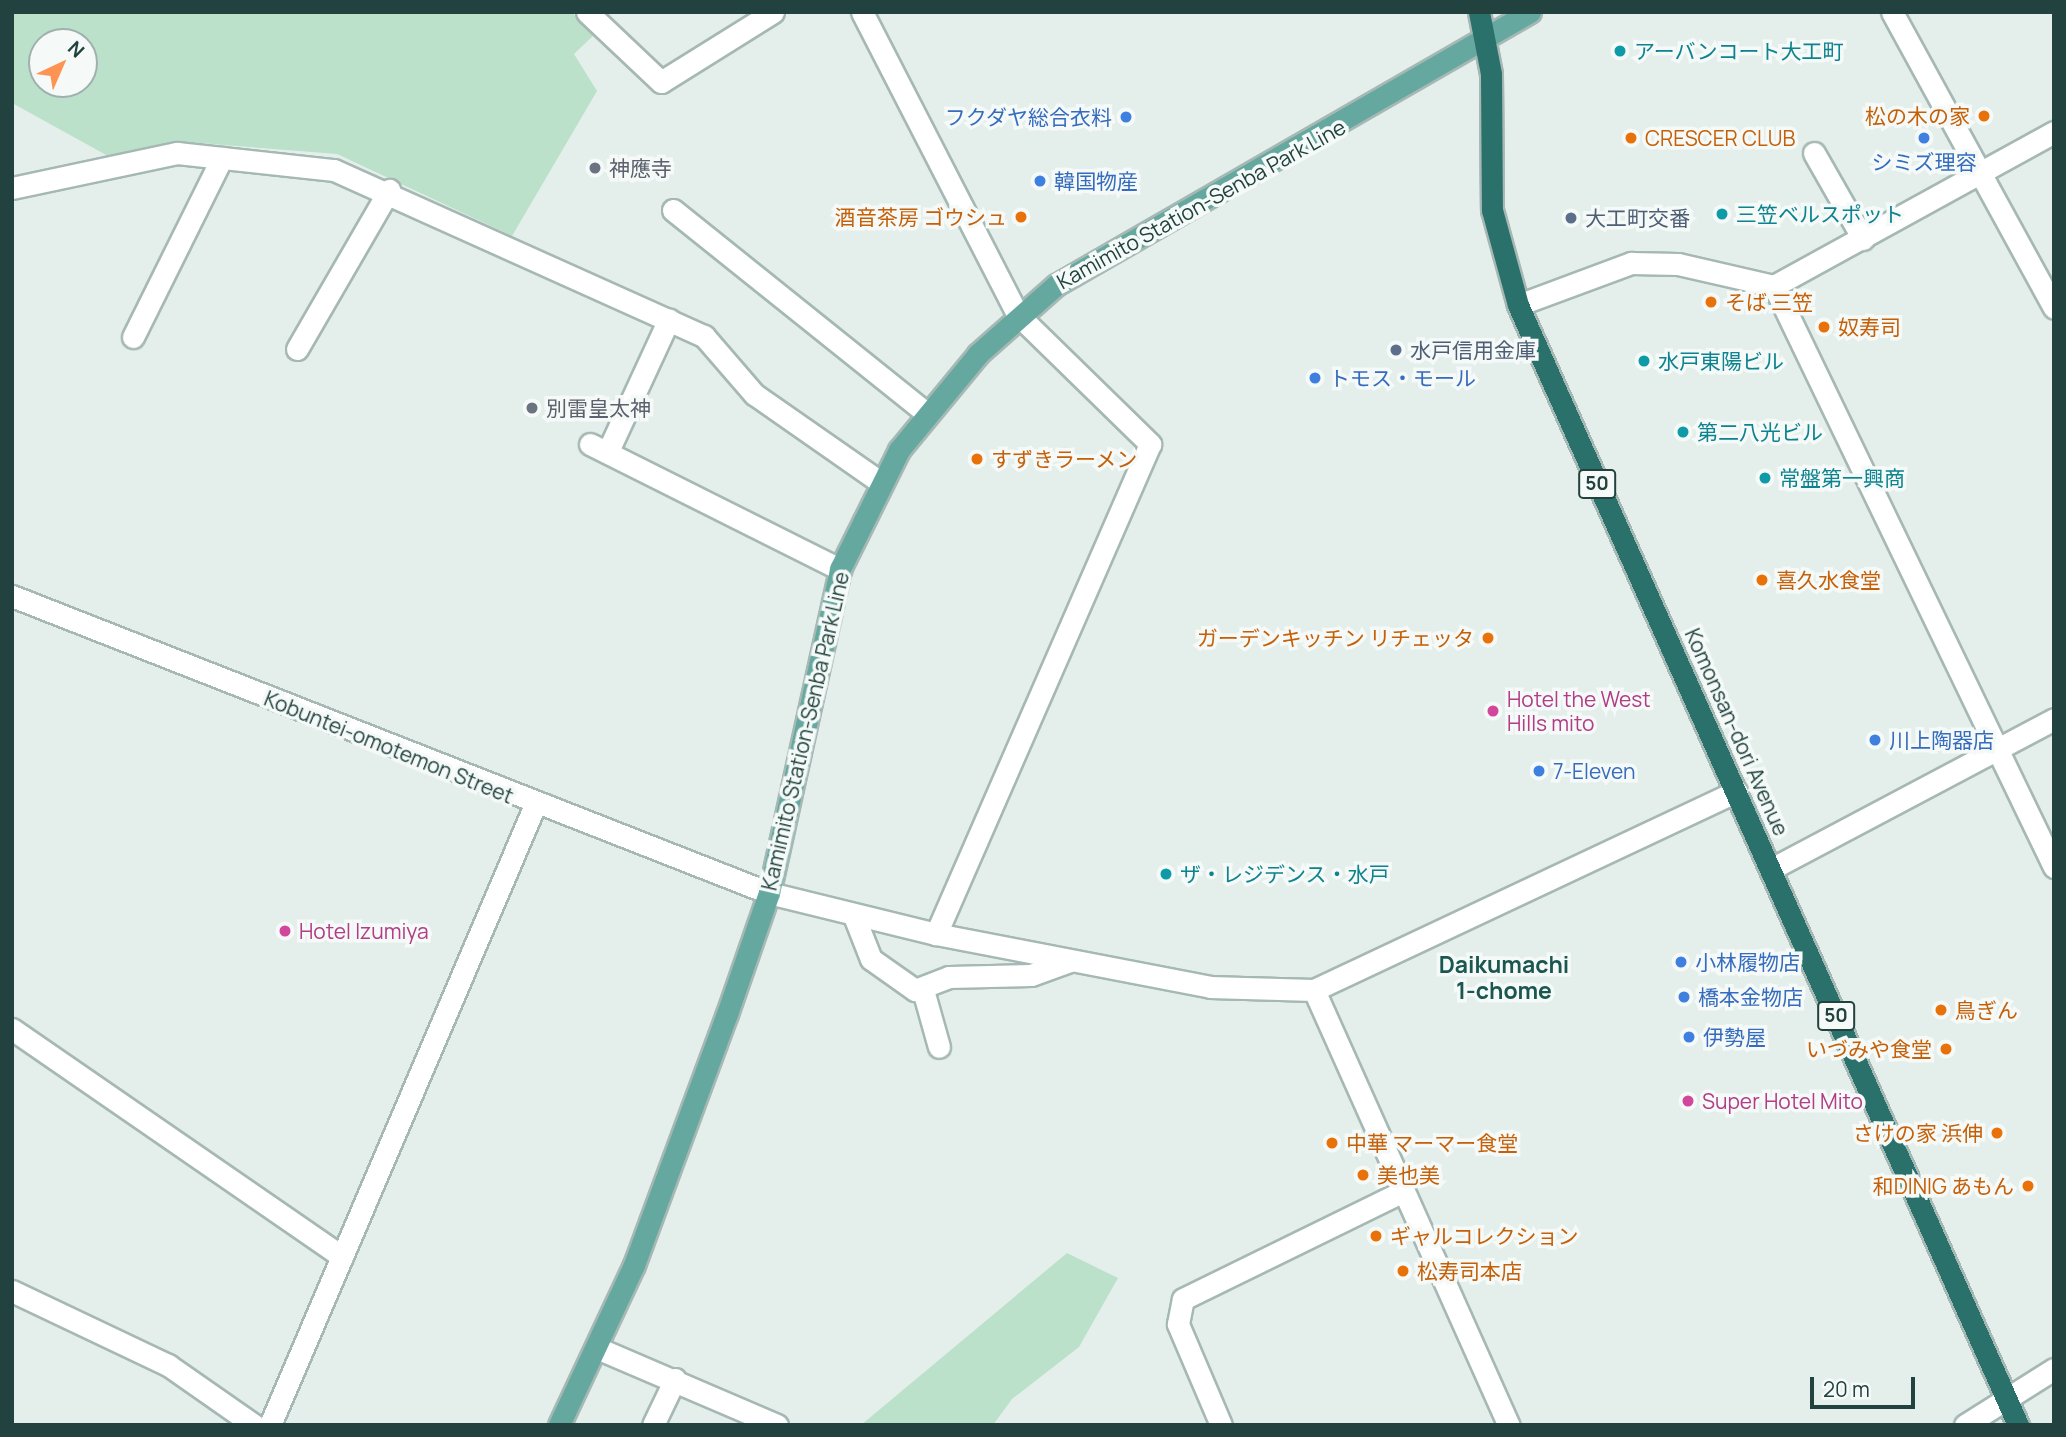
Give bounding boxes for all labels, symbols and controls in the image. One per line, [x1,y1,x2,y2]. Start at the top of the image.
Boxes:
north arrow [28,28,98,98]
text: N [62,35,90,63]
place label: アーバンコート大工町 [1634,38,1843,64]
marker: アーバンコート大工町 [1612,43,1628,59]
place label: 松の木の家 [1865,103,1970,129]
place label: フクダヤ総合衣料 [944,104,1112,130]
marker: 松の木の家 [1976,108,1992,124]
marker: フクダヤ総合衣料 [1118,109,1134,125]
street label: Kamimito Station-Senba Park Line [1052,114,1350,294]
place label: CRESCER CLUB [1645,125,1795,151]
marker: CRESCER CLUB [1623,130,1639,146]
marker: シミズ理容 [1916,130,1932,146]
place label: シミズ理容 [1872,149,1976,175]
place label: 神應寺 [609,155,672,181]
marker: 神應寺 [587,160,603,176]
place label: 韓国物産 [1054,168,1138,194]
marker: 韓国物産 [1032,173,1048,189]
place label: 三笠ベルスポット [1736,201,1904,227]
place label: 酒音茶房 ゴウシュ [835,204,1007,230]
place label: 大工町交番 [1585,205,1690,231]
marker: 三笠ベルスポット [1714,206,1730,222]
marker: 酒音茶房 ゴウシュ [1013,209,1029,225]
marker: 大工町交番 [1563,210,1579,226]
place label: そば 三笠 [1725,289,1813,315]
marker: そば 三笠 [1703,294,1719,310]
place label: 奴寿司 [1838,314,1901,340]
marker: 奴寿司 [1816,319,1832,335]
place label: 水戸信用金庫 [1410,337,1536,363]
marker: 水戸信用金庫 [1388,342,1404,358]
place label: 水戸東陽ビル [1658,348,1784,374]
marker: 水戸東陽ビル [1636,353,1652,369]
place label: トモス・モール [1329,365,1476,391]
marker: トモス・モール [1307,370,1323,386]
place label: 別雷皇太神 [546,395,651,421]
marker: 別雷皇太神 [524,400,540,416]
place label: 第二八光ビル [1697,419,1823,445]
marker: 第二八光ビル [1675,424,1691,440]
place label: すずきラーメン [991,446,1138,472]
marker: すずきラーメン [969,451,985,467]
place label: 常盤第一興商 [1779,465,1905,491]
road number: 50 [1578,468,1616,499]
marker: 常盤第一興商 [1757,470,1773,486]
place label: 喜久水食堂 [1776,567,1881,593]
street label: Kamimito Station-Senba Park Line [756,569,854,893]
marker: 喜久水食堂 [1754,572,1770,588]
place label: ガーデンキッチン リチェッタ [1197,625,1474,651]
street label: Komonsan-dori Avenue [1680,625,1794,839]
marker: ガーデンキッチン リチェッタ [1480,630,1496,646]
street label: Kobuntei-omotemon Street [261,685,517,809]
place label: Hotel the West Hills mito [1507,686,1651,736]
marker: Hotel the West Hills mito [1485,703,1501,719]
place label: 川上陶器店 [1889,727,1994,753]
marker: 川上陶器店 [1867,732,1883,748]
place label: 7-Eleven [1553,758,1635,784]
marker: 7-Eleven [1531,763,1547,779]
place label: ザ・レジデンス・水戸 [1180,861,1390,887]
marker: ザ・レジデンス・水戸 [1158,866,1174,882]
place label: Hotel Izumiya [299,918,429,944]
marker: Hotel Izumiya [277,923,293,939]
place label: 小林履物店 [1695,949,1800,975]
district label: Daikumachi 1-chome [1439,950,1569,1004]
marker: 小林履物店 [1673,954,1689,970]
place label: 橋本金物店 [1698,984,1803,1010]
marker: 橋本金物店 [1676,989,1692,1005]
place label: 鳥ぎん [1955,997,2018,1023]
road number: 50 [1817,1000,1855,1032]
marker: 鳥ぎん [1933,1002,1949,1018]
place label: 伊勢屋 [1703,1024,1766,1050]
marker: 伊勢屋 [1681,1029,1697,1045]
place label: いづみや食堂 [1806,1036,1932,1062]
marker: いづみや食堂 [1938,1041,1954,1057]
place label: Super Hotel Mito [1702,1088,1863,1114]
marker: Super Hotel Mito [1680,1093,1696,1109]
place label: さけの家 浜伸 [1853,1120,1983,1146]
marker: さけの家 浜伸 [1989,1125,2005,1141]
place label: 中華 マーマー食堂 [1346,1130,1518,1156]
marker: 中華 マーマー食堂 [1324,1135,1340,1151]
place label: 美也美 [1377,1162,1440,1188]
marker: 美也美 [1355,1167,1371,1183]
place label: 和DINIG あもん [1873,1173,2014,1199]
marker: 和DINIG あもん [2020,1178,2036,1194]
place label: ギャルコレクション [1390,1223,1579,1249]
marker: ギャルコレクション [1368,1228,1384,1244]
place label: 松寿司本店 [1417,1258,1522,1284]
marker: 松寿司本店 [1395,1263,1411,1279]
scale bar [1814,1364,1919,1408]
text: 20 m [1823,1375,1870,1403]

